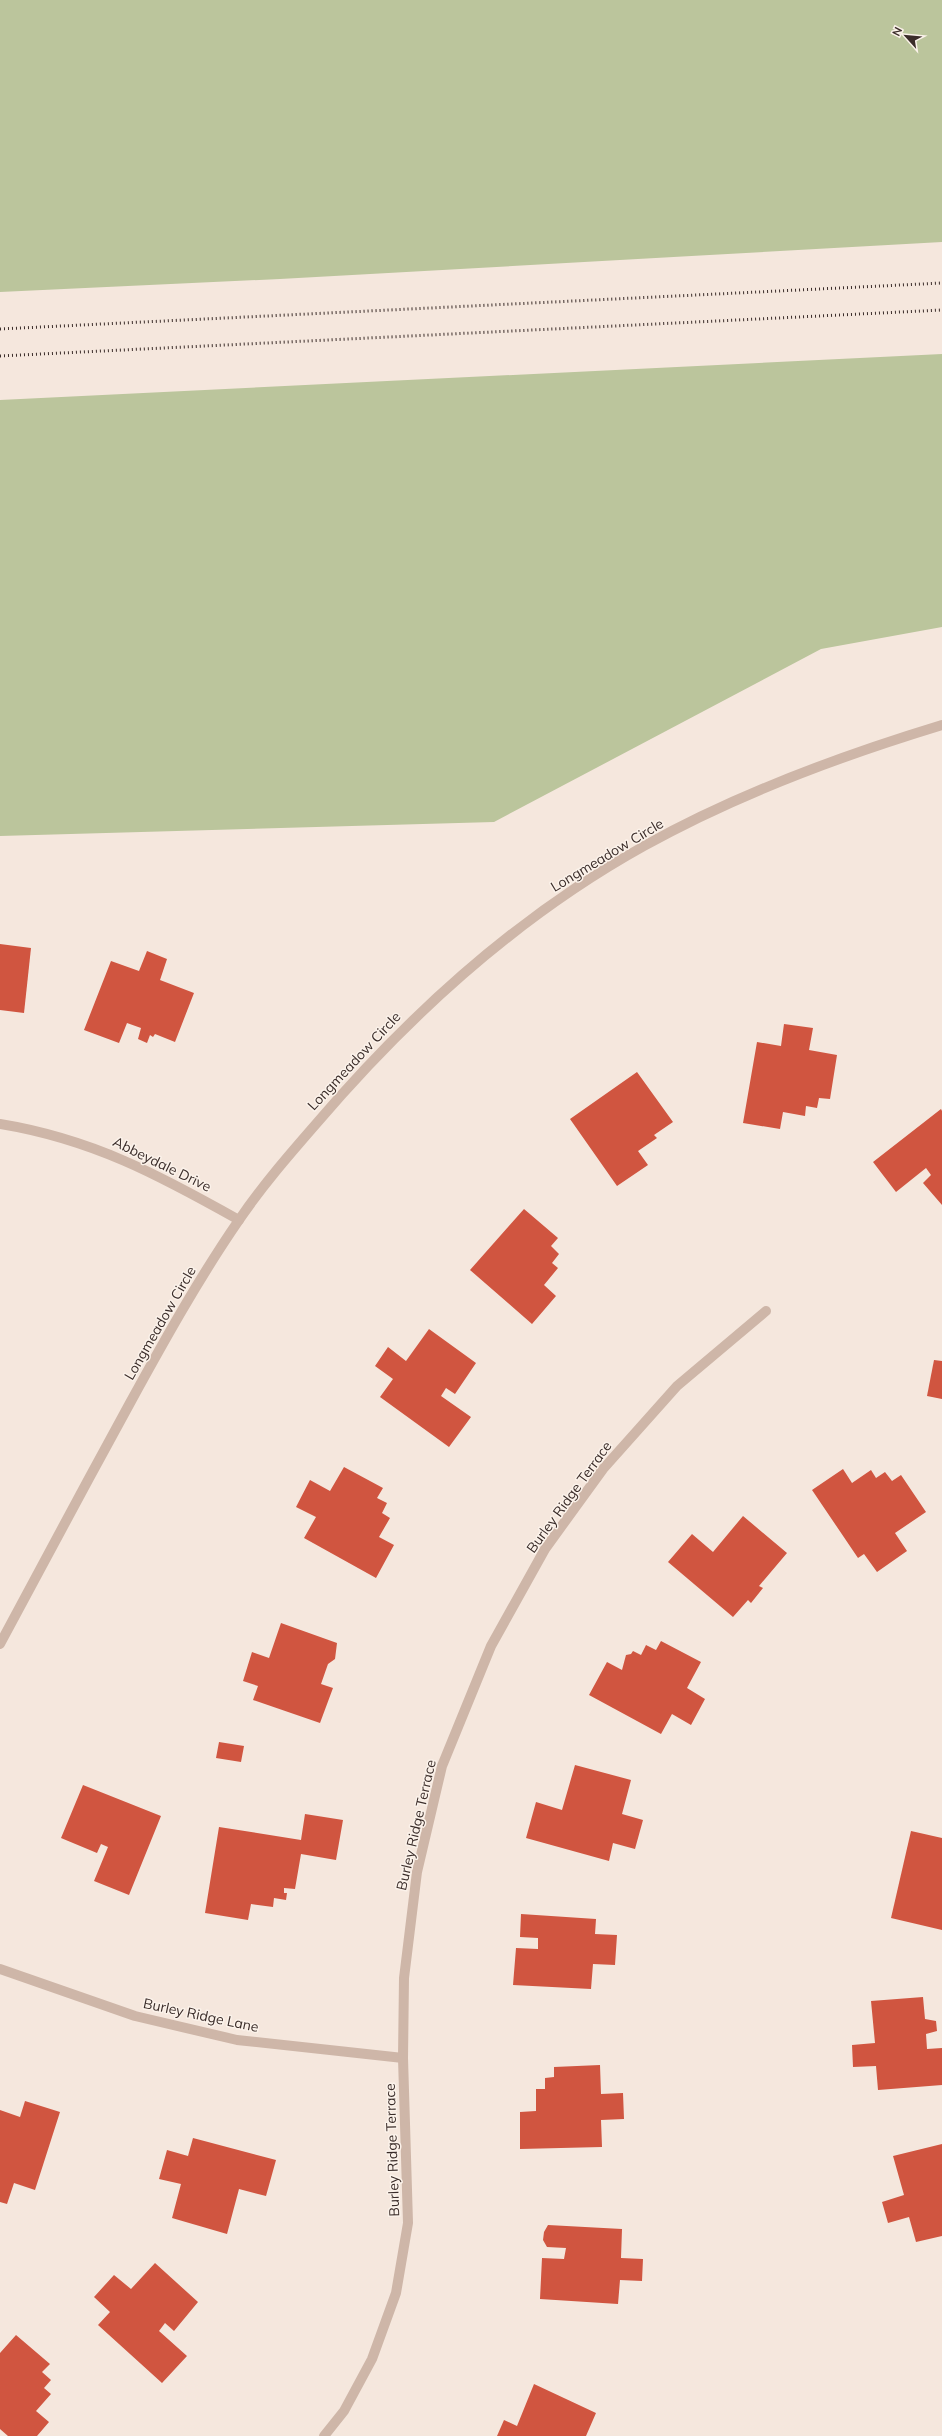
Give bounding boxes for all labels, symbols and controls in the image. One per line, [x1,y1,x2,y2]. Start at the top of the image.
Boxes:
north arrow [886,16,926,56]
text: N [889,25,905,38]
street label: Longmeadow Circle [547,814,667,896]
street label: Longmeadow Circle [304,1008,404,1114]
street label: Abbeydale Drive [110,1132,214,1196]
street label: Longmeadow Circle [120,1263,200,1383]
street label: Burley Ridge Terrace [522,1438,616,1556]
street label: Burley Ridge Terrace [392,1758,440,1892]
street label: Burley Ridge Lane [142,1994,260,2036]
street label: Burley Ridge Terrace [381,2083,403,2217]

